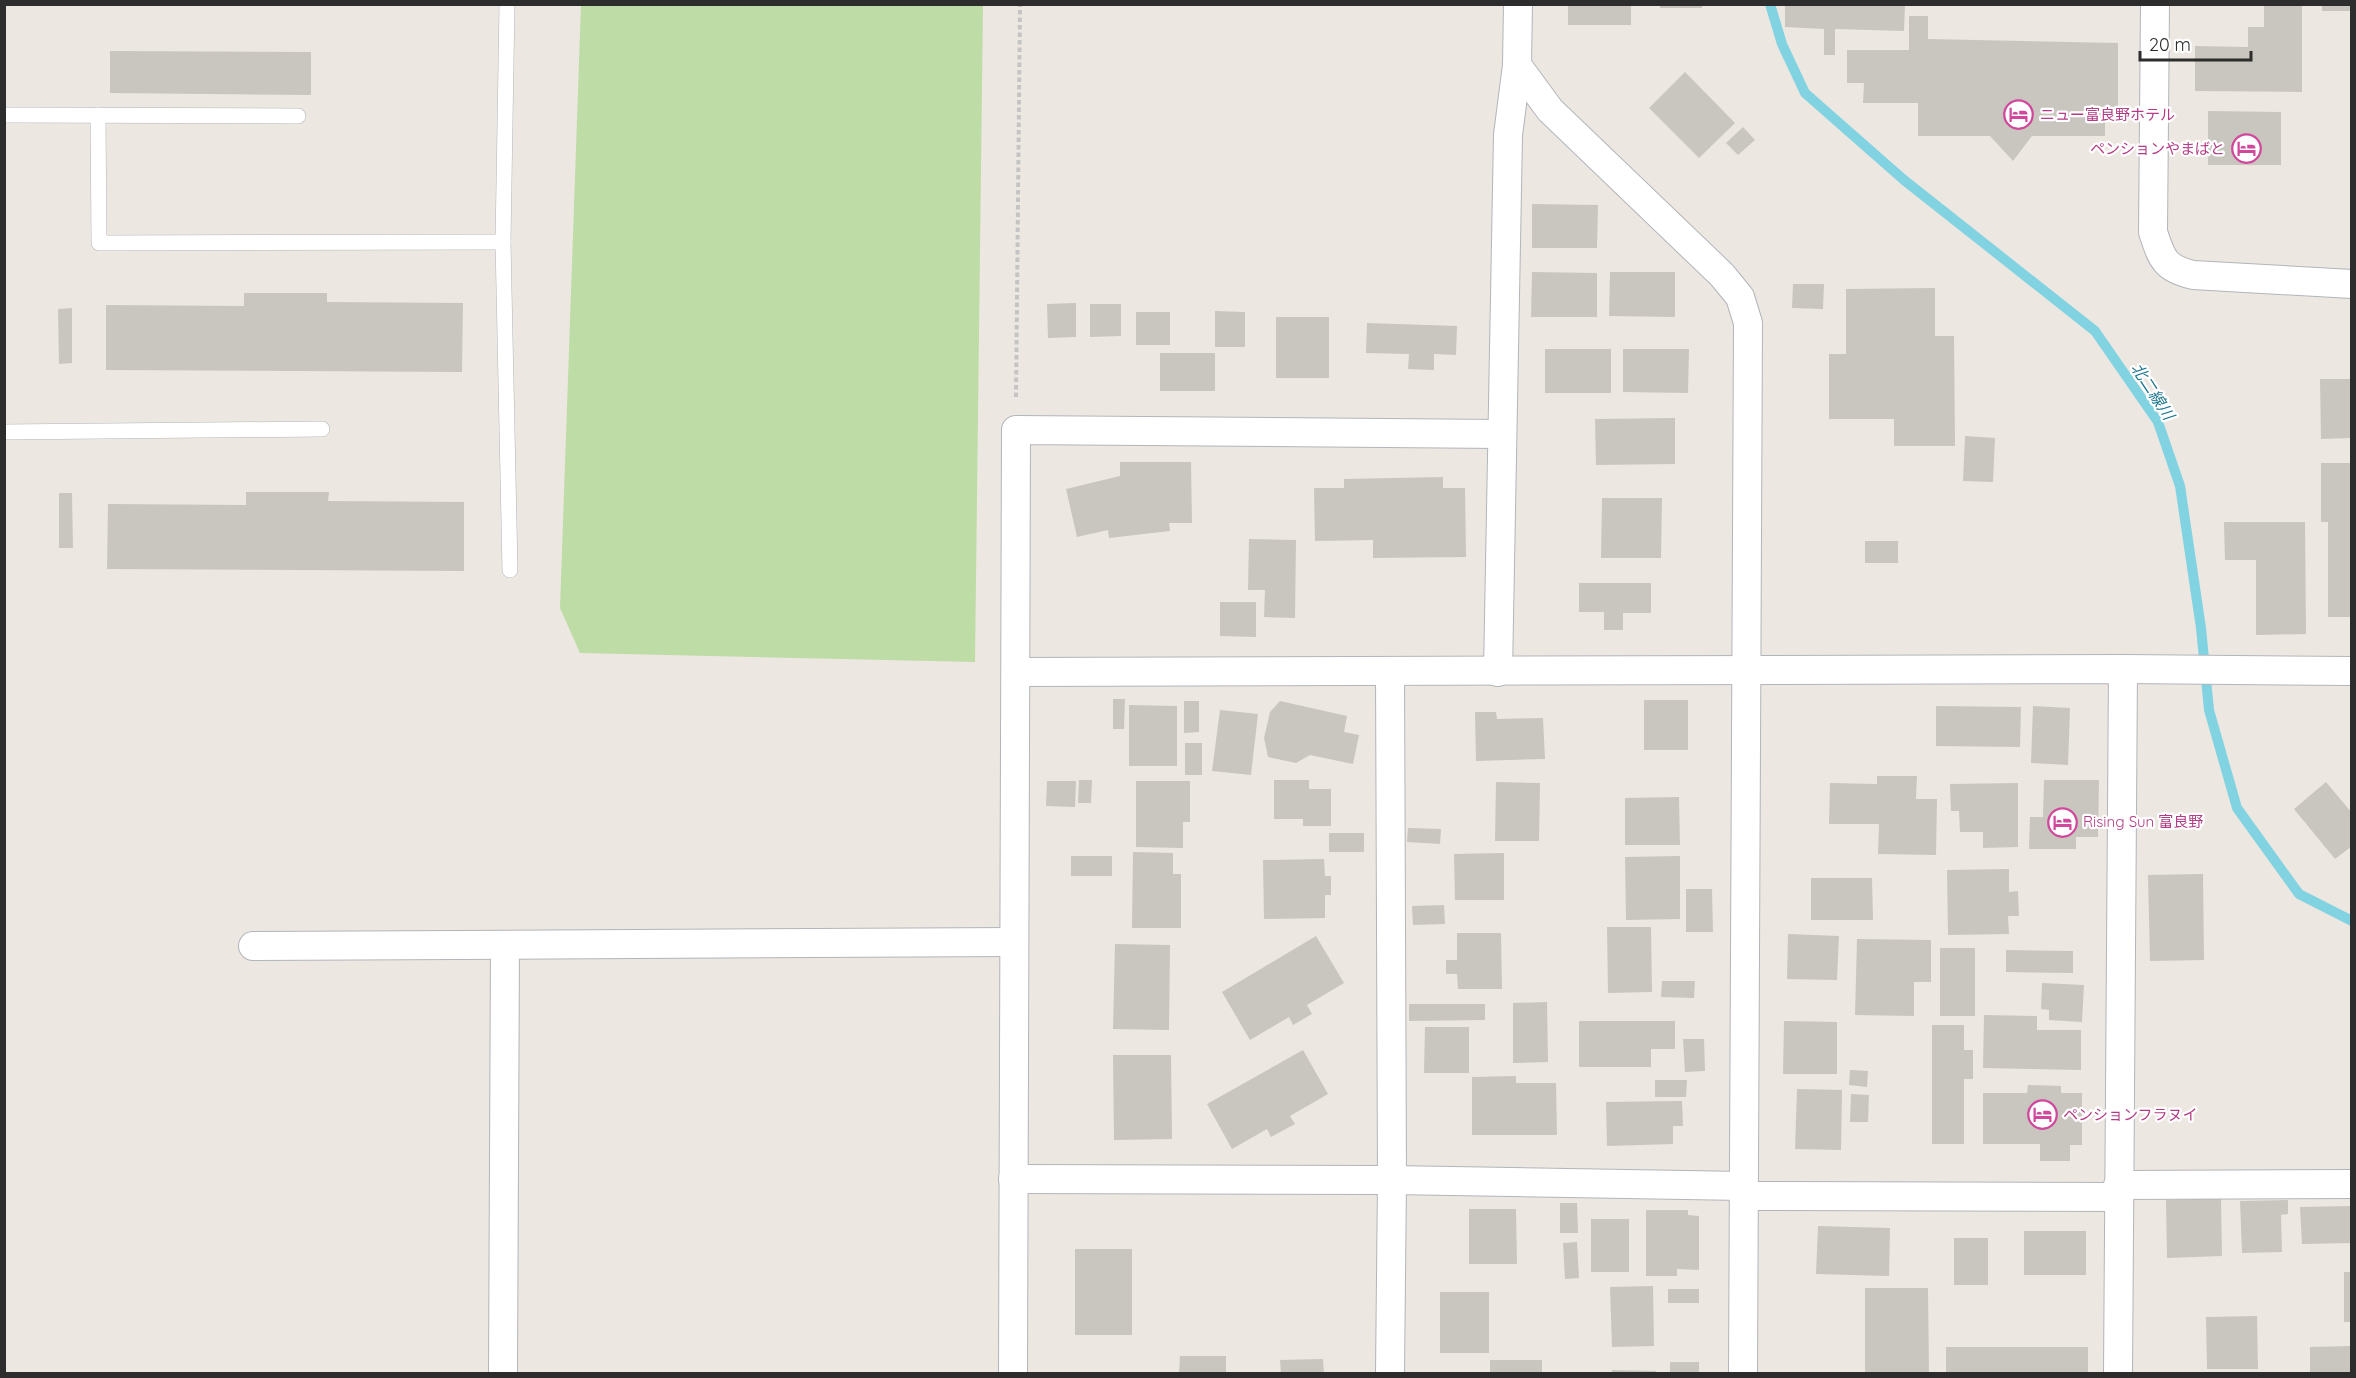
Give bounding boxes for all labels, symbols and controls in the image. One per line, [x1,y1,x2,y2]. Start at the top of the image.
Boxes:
scale bar [2140,24,2251,62]
text: 20 m [2149,33,2191,56]
hotel icon: ニュー富良野ホテル [2003,99,2035,131]
place label: ニュー富良野ホテル [2040,105,2175,124]
hotel icon: ペンションやまばと [2230,133,2262,165]
place label: ペンションやまばと [2090,139,2225,158]
water label: 北二線川 [2127,359,2180,425]
hotel icon: Rising Sun 富良野 [2046,806,2078,838]
place label: Rising Sun 富良野 [2083,812,2203,831]
hotel icon: ペンションフラヌイ [2026,1099,2058,1131]
place label: ペンションフラヌイ [2063,1105,2198,1124]

